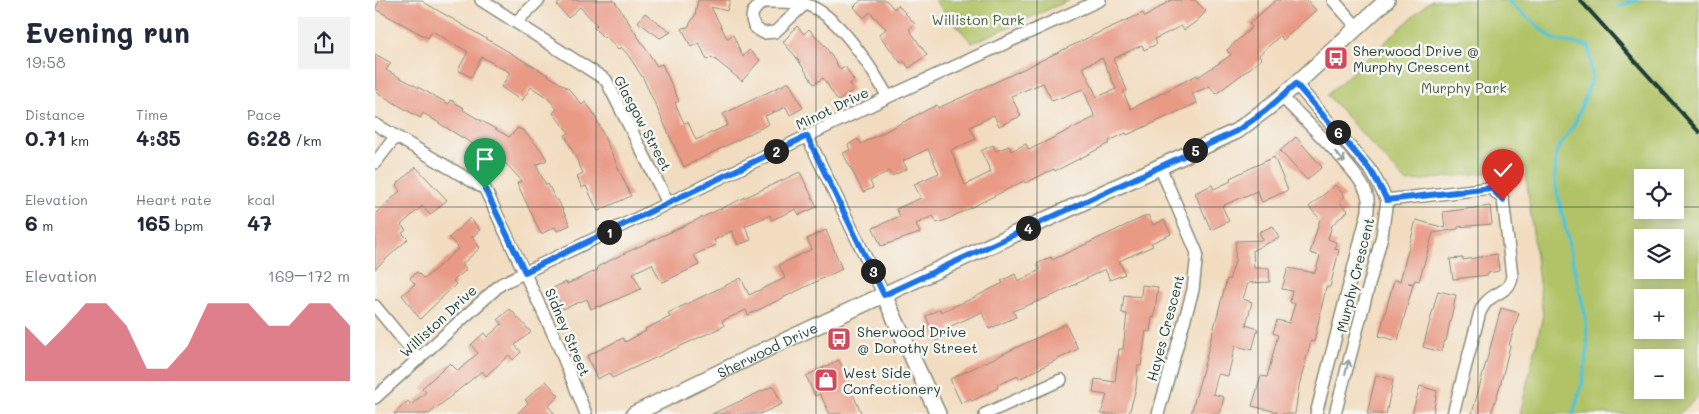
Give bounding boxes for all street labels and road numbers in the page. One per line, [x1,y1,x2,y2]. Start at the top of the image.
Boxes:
street label: Glasgow Street [610,72,676,174]
street label: Minot Drive [792,82,872,134]
street label: Murphy Crescent [1332,216,1378,334]
street label: Hayes Crescent [1142,273,1188,383]
street label: Williston Drive [396,280,480,362]
street label: Sidney Street [541,285,595,379]
street label: Sherwood Drive [714,317,821,382]

